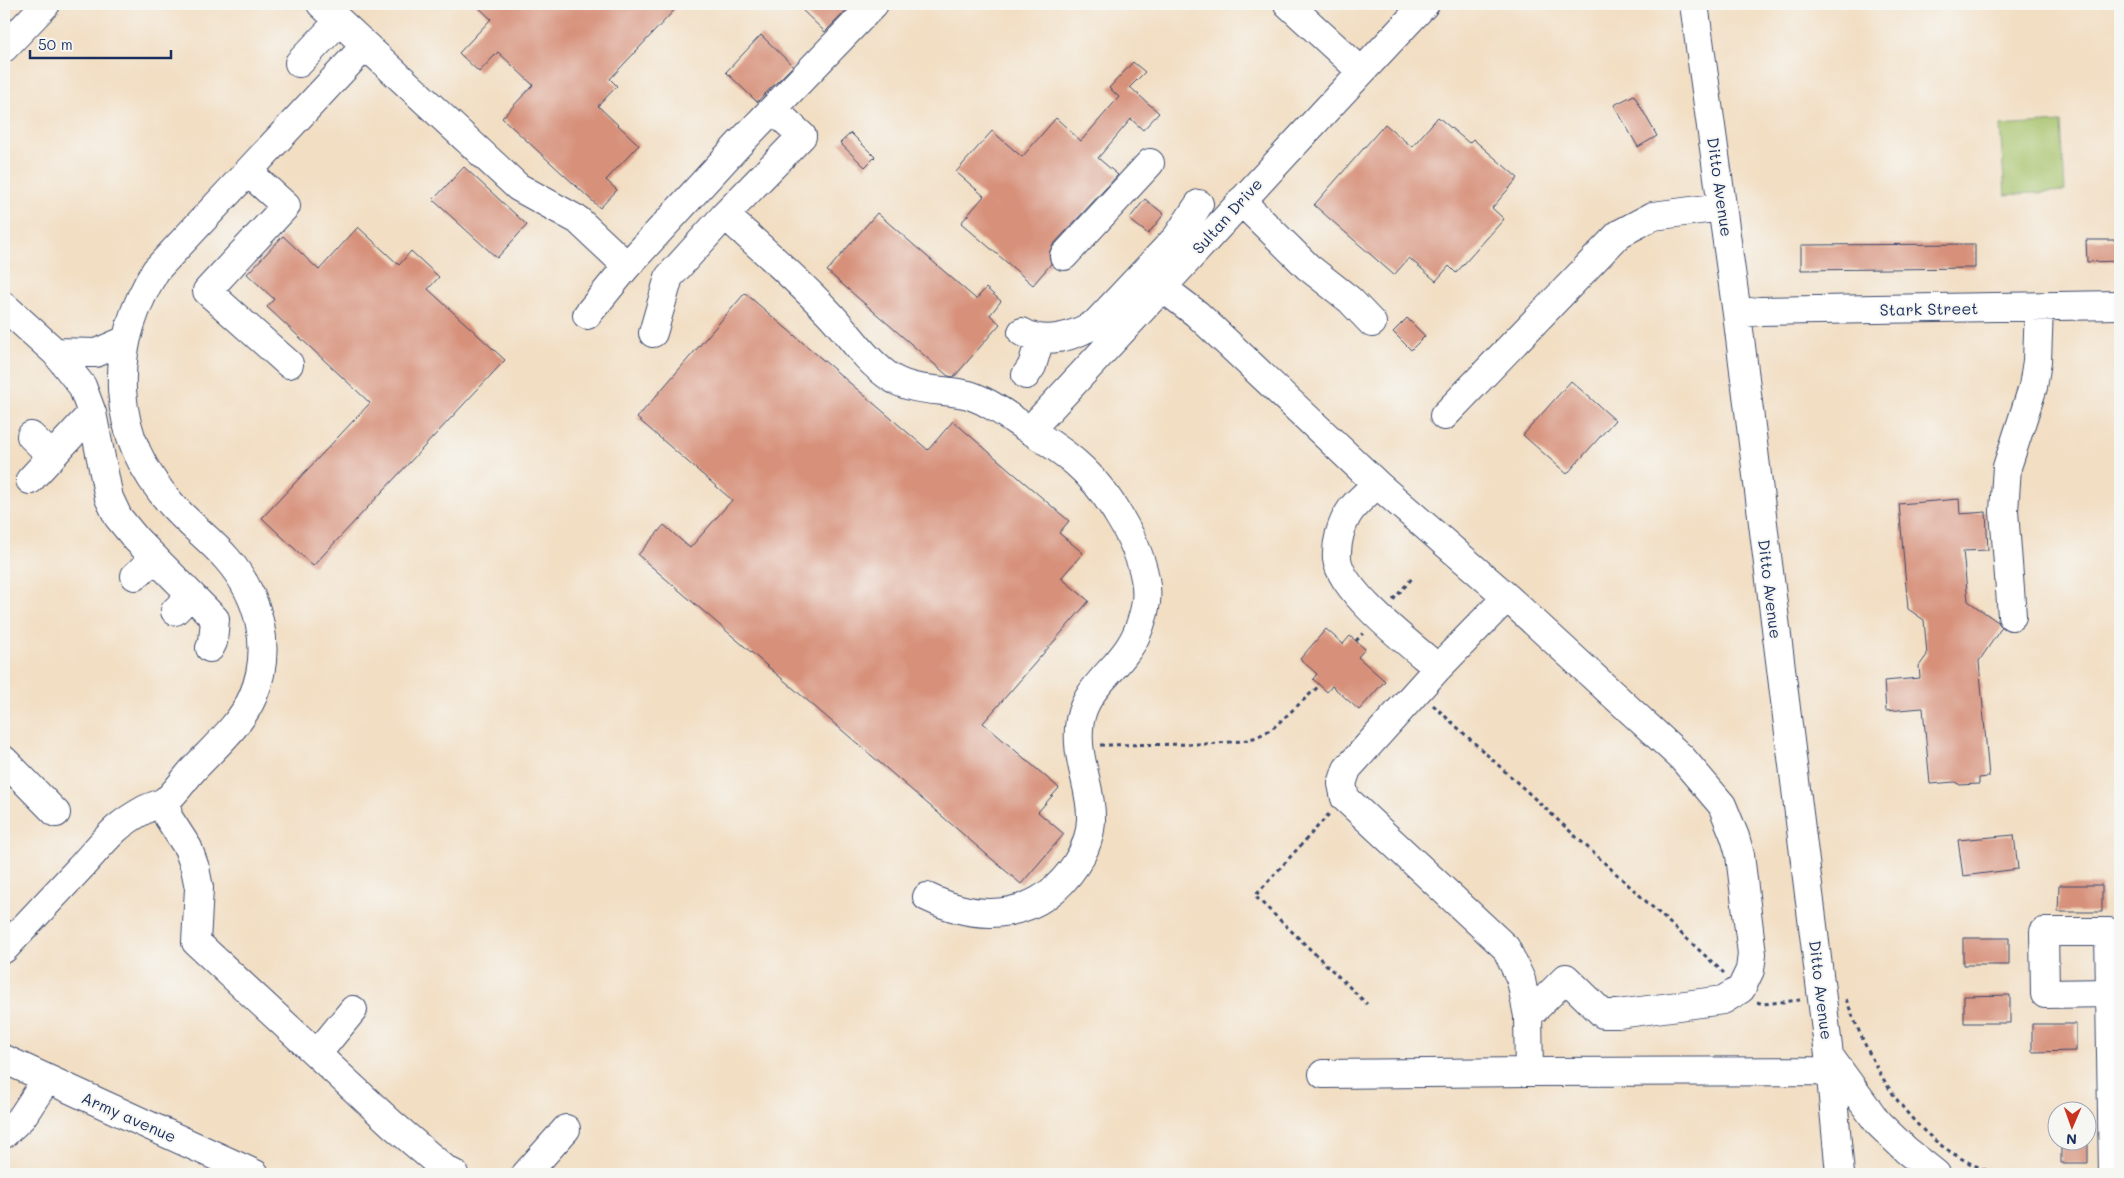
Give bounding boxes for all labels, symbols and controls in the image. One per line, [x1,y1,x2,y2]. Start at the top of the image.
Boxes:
scale bar [30,28,171,60]
text: 50 m [38,34,73,54]
street label: Ditto Avenue [1703,136,1738,238]
street label: Sultan Drive [1187,173,1266,258]
street label: Stark Street [1880,297,1978,320]
street label: Ditto Avenue [1754,538,1787,640]
street label: Ditto Avenue [1805,939,1838,1041]
street label: Army avenue [79,1086,180,1147]
north arrow [2046,1100,2096,1150]
text: N [2066,1130,2077,1149]

